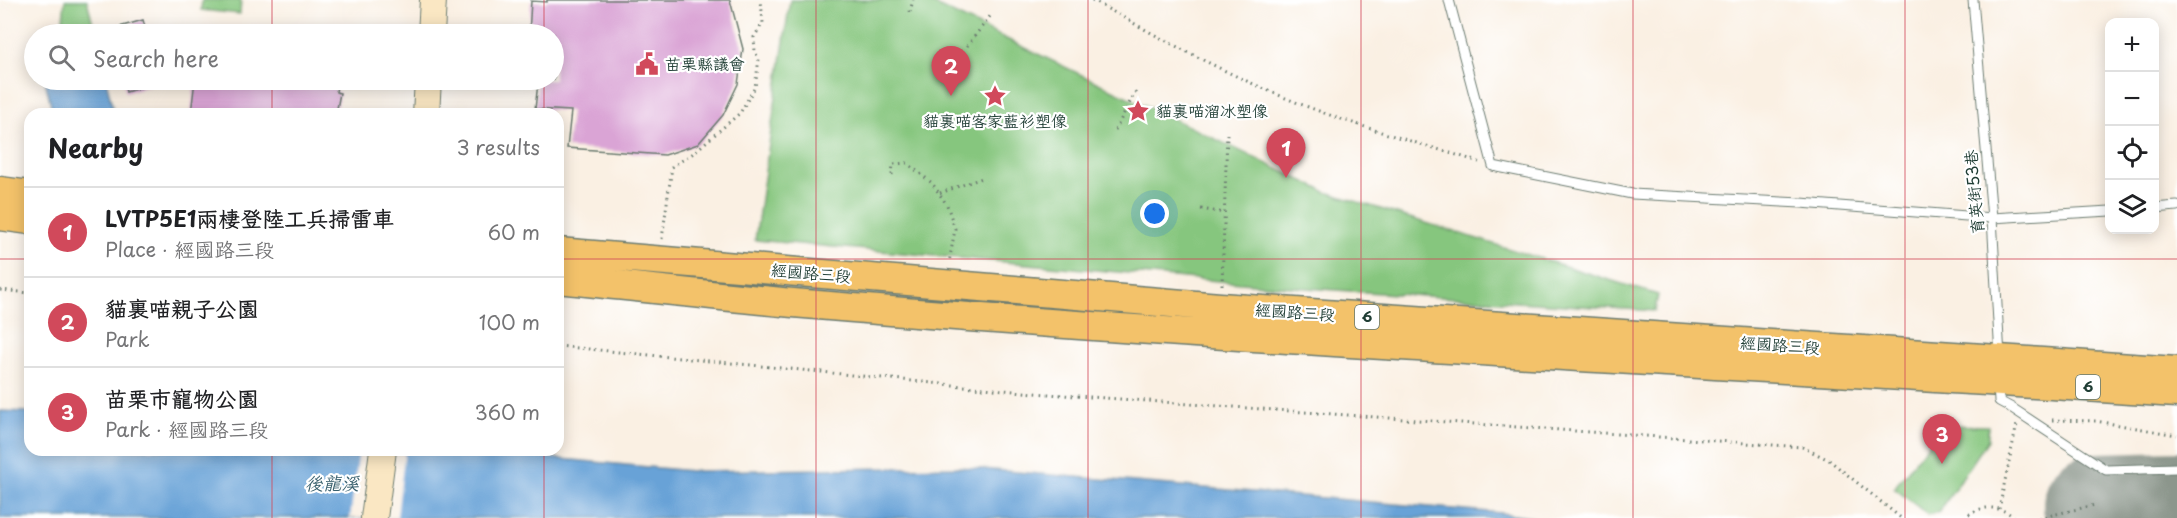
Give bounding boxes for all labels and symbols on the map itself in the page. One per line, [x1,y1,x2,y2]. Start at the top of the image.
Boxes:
pin: 2 [932,46,970,96]
public building icon: 苗栗縣議會 [634,51,660,77]
place label: 苗栗縣議會 [665,51,745,75]
place icon: 貓裏喵客家藍衫塑像 [982,83,1008,109]
place icon: 貓裏喵溜冰塑像 [1125,98,1151,124]
place label: 貓裏喵溜冰塑像 [1156,98,1268,122]
place label: 貓裏喵客家藍衫塑像 [923,108,1067,132]
pin: 1 [1266,128,1306,178]
street label: 育英街53巷 [1957,149,1989,235]
your location [1140,199,1169,228]
street label: 經國路三段 [770,257,852,287]
street label: 經國路三段 [1254,296,1336,326]
road number: 6 [1355,305,1379,329]
street label: 經國路三段 [1739,329,1821,359]
road number: 6 [2076,375,2100,399]
pin: 3 [1922,414,1962,464]
water label: 後龍溪 [305,469,360,496]

